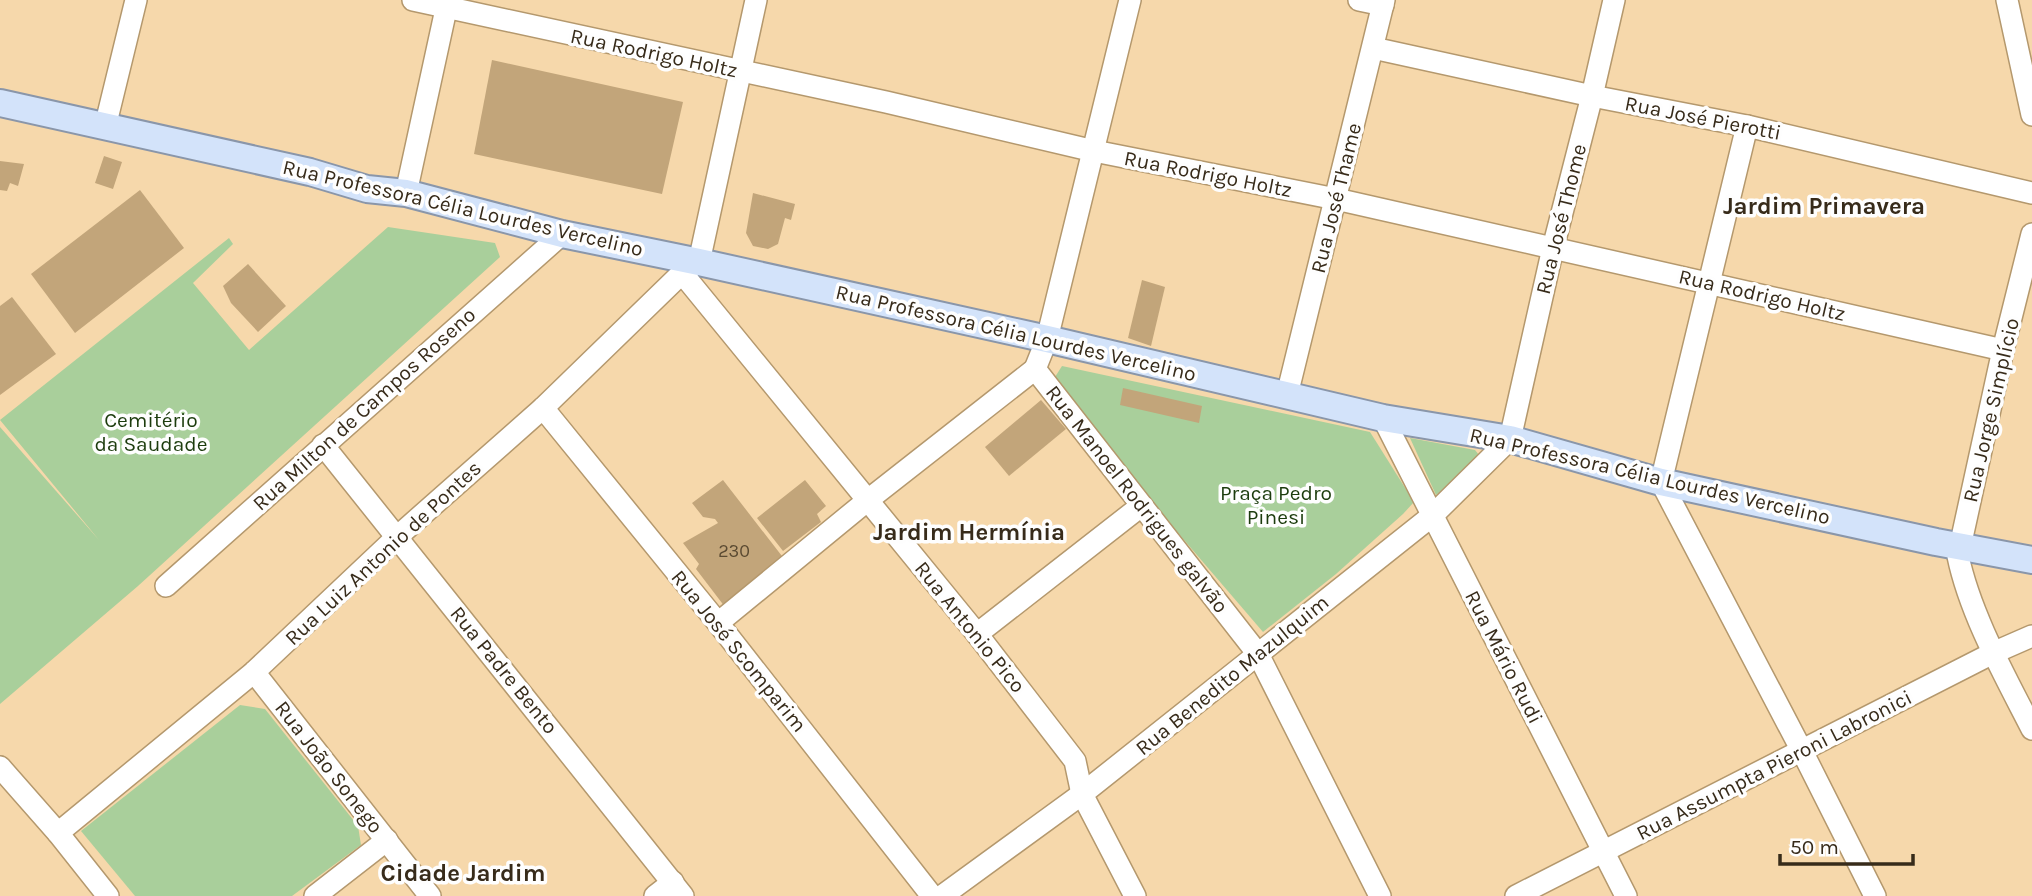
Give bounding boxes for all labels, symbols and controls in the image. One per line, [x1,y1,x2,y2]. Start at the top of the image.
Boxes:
street label: Rua Rodrigo Holtz [568,24,740,82]
street label: Rua José Pierotti [1623,91,1783,145]
street label: Rua José Thame [1306,120,1366,276]
street label: Rua José Thome [1531,141,1591,297]
street label: Rua Rodrigo Holtz [1122,146,1294,202]
street label: Rua Professora Célia Lourdes Vercelino [280,155,646,261]
district label: Jardim Primavera [1723,192,1925,220]
street label: Rua Rodrigo Holtz [1676,264,1848,326]
street label: Rua Professora Célia Lourdes Vercelino [833,280,1199,386]
street label: Rua Milton de Campos Roseno [248,303,480,515]
street label: Rua Jorge Simplício [1958,315,2024,505]
street label: Rua Manoel Rodrigues galvão [1041,380,1233,618]
park label: Cemitério da Saudade [94,408,208,456]
street label: Rua Professora Célia Lourdes Vercelino [1467,423,1833,529]
street label: Rua Luiz Antonio de Pontes [280,456,486,650]
park label: Praça Pedro Pinesi [1220,481,1332,529]
district label: Jardim Hermínia [873,518,1065,546]
house number: 230 [718,540,750,562]
street label: Rua Antonio Pico [910,557,1030,697]
street label: Rua José Scomparim [666,565,812,737]
street label: Rua Mário Rudi [1460,586,1548,728]
street label: Rua Benedito Mazulquim [1131,590,1333,760]
street label: Rua Padre Bento [445,601,563,739]
street label: Rua Assumpta Pieroni Labronici [1632,685,1916,845]
street label: Rua João Sonego [270,696,388,838]
scale bar [1780,822,1913,866]
text: 50 m [1790,835,1839,859]
district label: Cidade Jardim [381,859,545,887]

